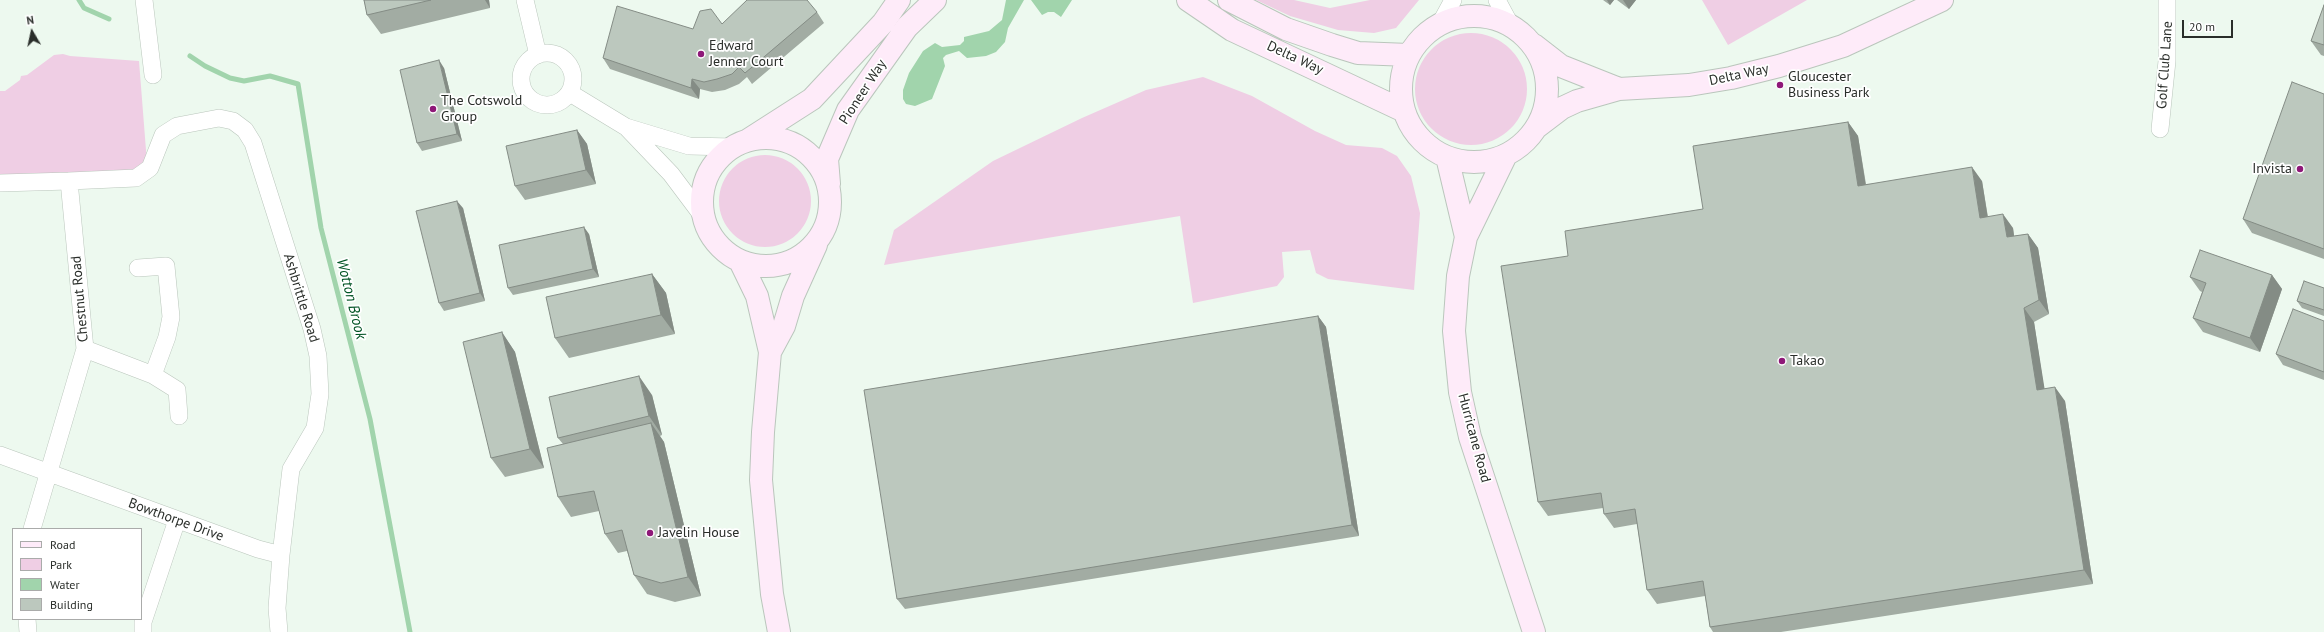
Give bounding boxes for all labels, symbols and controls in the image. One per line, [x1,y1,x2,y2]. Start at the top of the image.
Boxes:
north arrow [12,12,52,52]
scale bar [2184,12,2235,38]
text: N [25,13,35,28]
text: 20 m [2189,19,2215,34]
street label: Golf Club Lane [2154,21,2176,109]
place label: Edward Jenner Court [709,38,784,70]
street label: Delta Way [1264,38,1326,78]
marker: Edward Jenner Court [696,49,706,59]
street label: Pioneer Way [836,56,890,128]
street label: Delta Way [1708,61,1770,89]
place label: Gloucester Business Park [1788,69,1869,102]
marker: Gloucester Business Park [1775,80,1785,90]
place label: The Cotswold Group [441,93,522,126]
marker: The Cotswold Group [428,104,438,114]
place label: Invista [2252,161,2292,177]
marker: Invista [2295,164,2305,174]
street label: Ashbrittle Road [280,252,322,344]
street label: Chestnut Road [68,255,92,343]
water label: Wotton Brook [332,257,370,341]
place label: Takao [1790,353,1824,369]
marker: Takao [1777,356,1787,366]
street label: Hurricane Road [1454,392,1494,484]
street label: Bowthorpe Drive [126,495,226,545]
place label: Javelin House [658,525,739,541]
legend [12,528,142,620]
marker: Javelin House [645,528,655,538]
text: Road [50,537,75,552]
text: Park [50,557,72,572]
text: Water [50,577,80,592]
text: Building [50,597,93,612]

